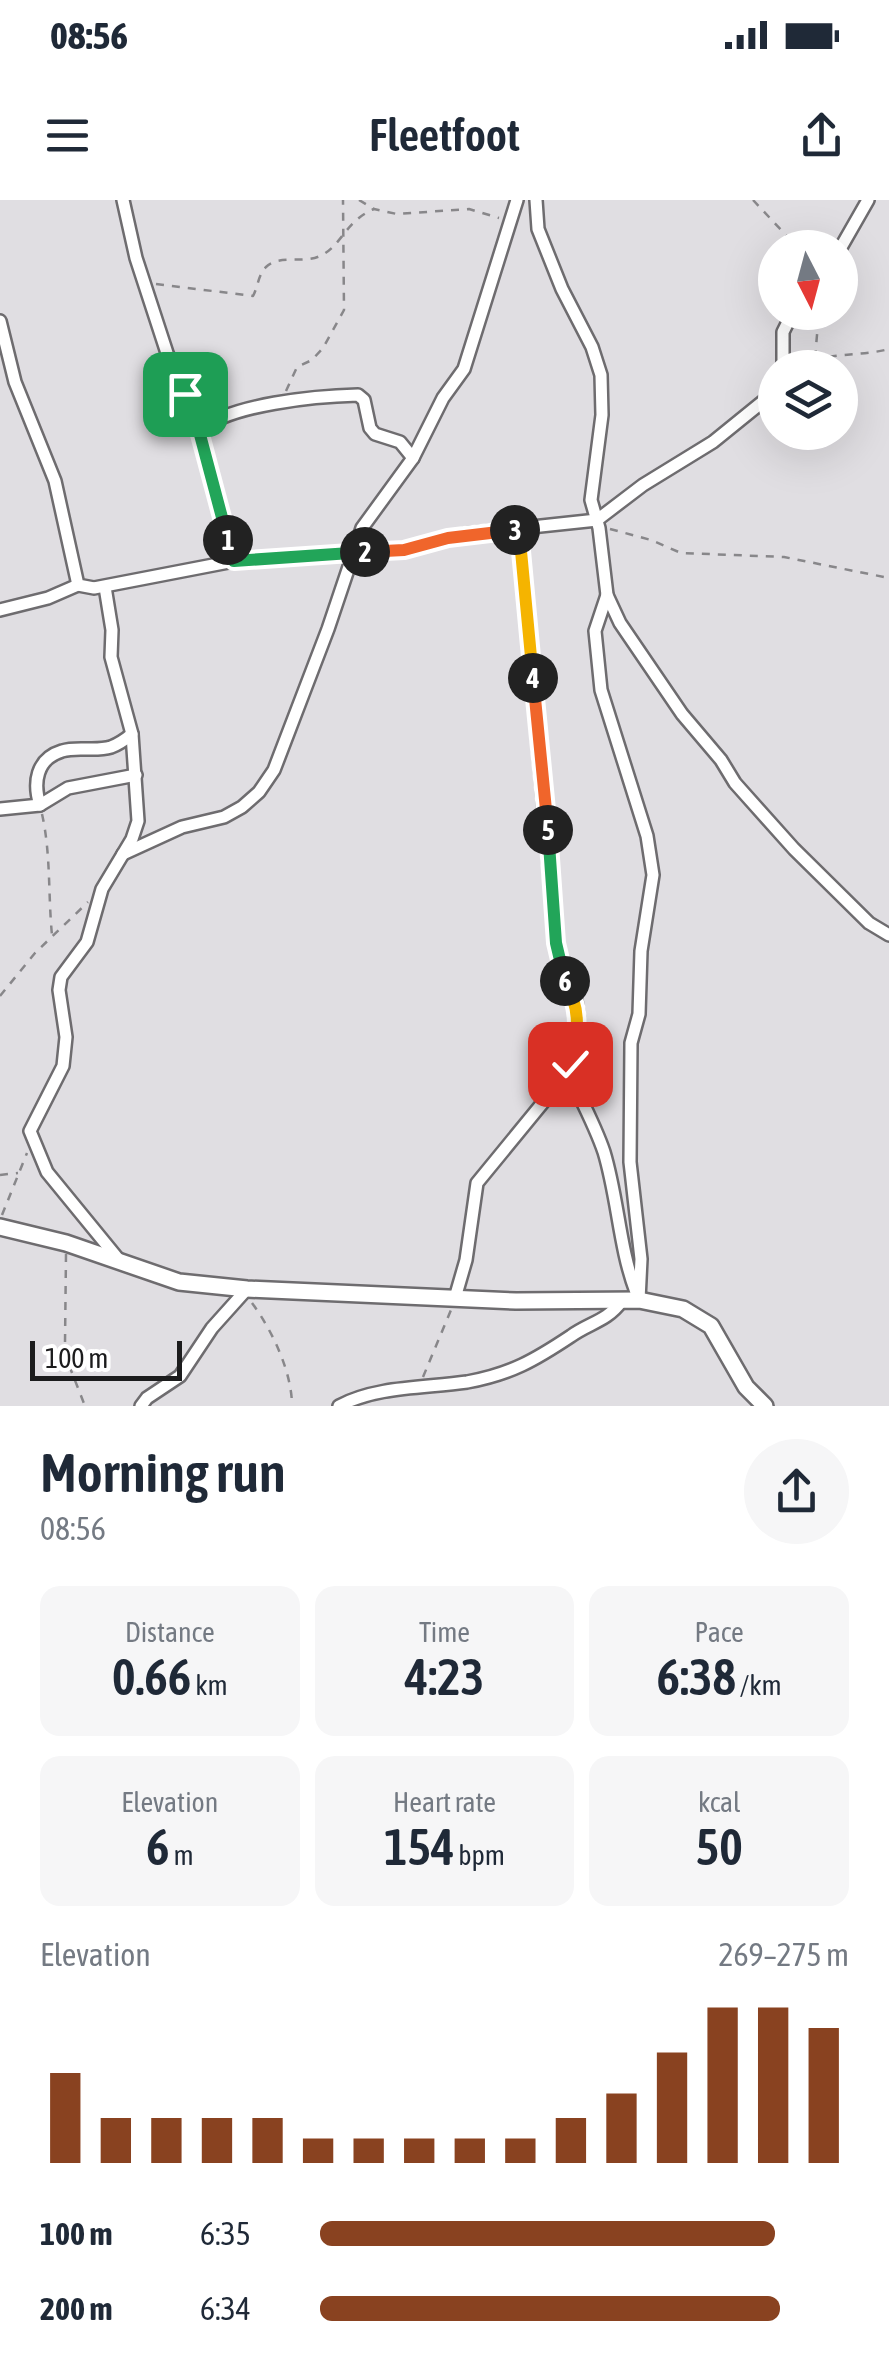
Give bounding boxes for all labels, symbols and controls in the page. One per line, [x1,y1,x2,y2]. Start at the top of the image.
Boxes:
text: 08:56 [50,14,128,57]
icon: menu [40,108,95,163]
icon: share [794,108,849,163]
text: Fleetfoot [369,109,520,161]
north arrow [758,230,858,330]
map controls [758,230,858,450]
button: layers [758,350,858,450]
pin [143,352,228,437]
icon: arrive [158,367,213,422]
pin: 3 [490,505,540,555]
text: 3 [508,514,522,546]
pin: 1 [203,515,253,565]
text: 1 [221,524,235,556]
pin: 2 [340,527,390,577]
text: 2 [358,536,372,568]
pin: 4 [508,653,558,703]
text: 4 [526,662,540,694]
pin: 5 [523,805,573,855]
text: 5 [541,814,555,846]
pin: 6 [540,956,590,1006]
text: 6 [558,965,572,997]
pin [528,1022,613,1107]
icon: check [543,1037,598,1092]
scale bar [30,1336,182,1380]
text: 100 m [45,1342,108,1374]
button: share [744,1439,849,1544]
text: Morning run [40,1441,286,1504]
text: 08:56 [40,1510,106,1547]
text: Distance [125,1616,215,1648]
text: Time [419,1616,470,1648]
text: Pace [695,1616,744,1648]
text: 0.66 [112,1648,191,1706]
text: 4:23 [405,1648,484,1706]
text: 6:38 [657,1648,736,1706]
text: km [191,1669,228,1701]
text: /km [736,1669,782,1701]
text: Elevation [121,1786,218,1818]
text: Heart rate [393,1786,496,1818]
text: kcal [698,1786,740,1818]
text: 6 [146,1818,170,1876]
text: 154 [384,1818,454,1876]
text: 50 [696,1818,743,1876]
text: m [170,1839,194,1871]
text: bpm [454,1839,505,1871]
text: Elevation [40,1936,151,1973]
text: 269–275 m [719,1936,849,1973]
text: 100 m [40,2215,113,2252]
text: 6:35 [200,2215,251,2252]
text: 200 m [40,2290,113,2327]
text: 6:34 [200,2290,251,2327]

